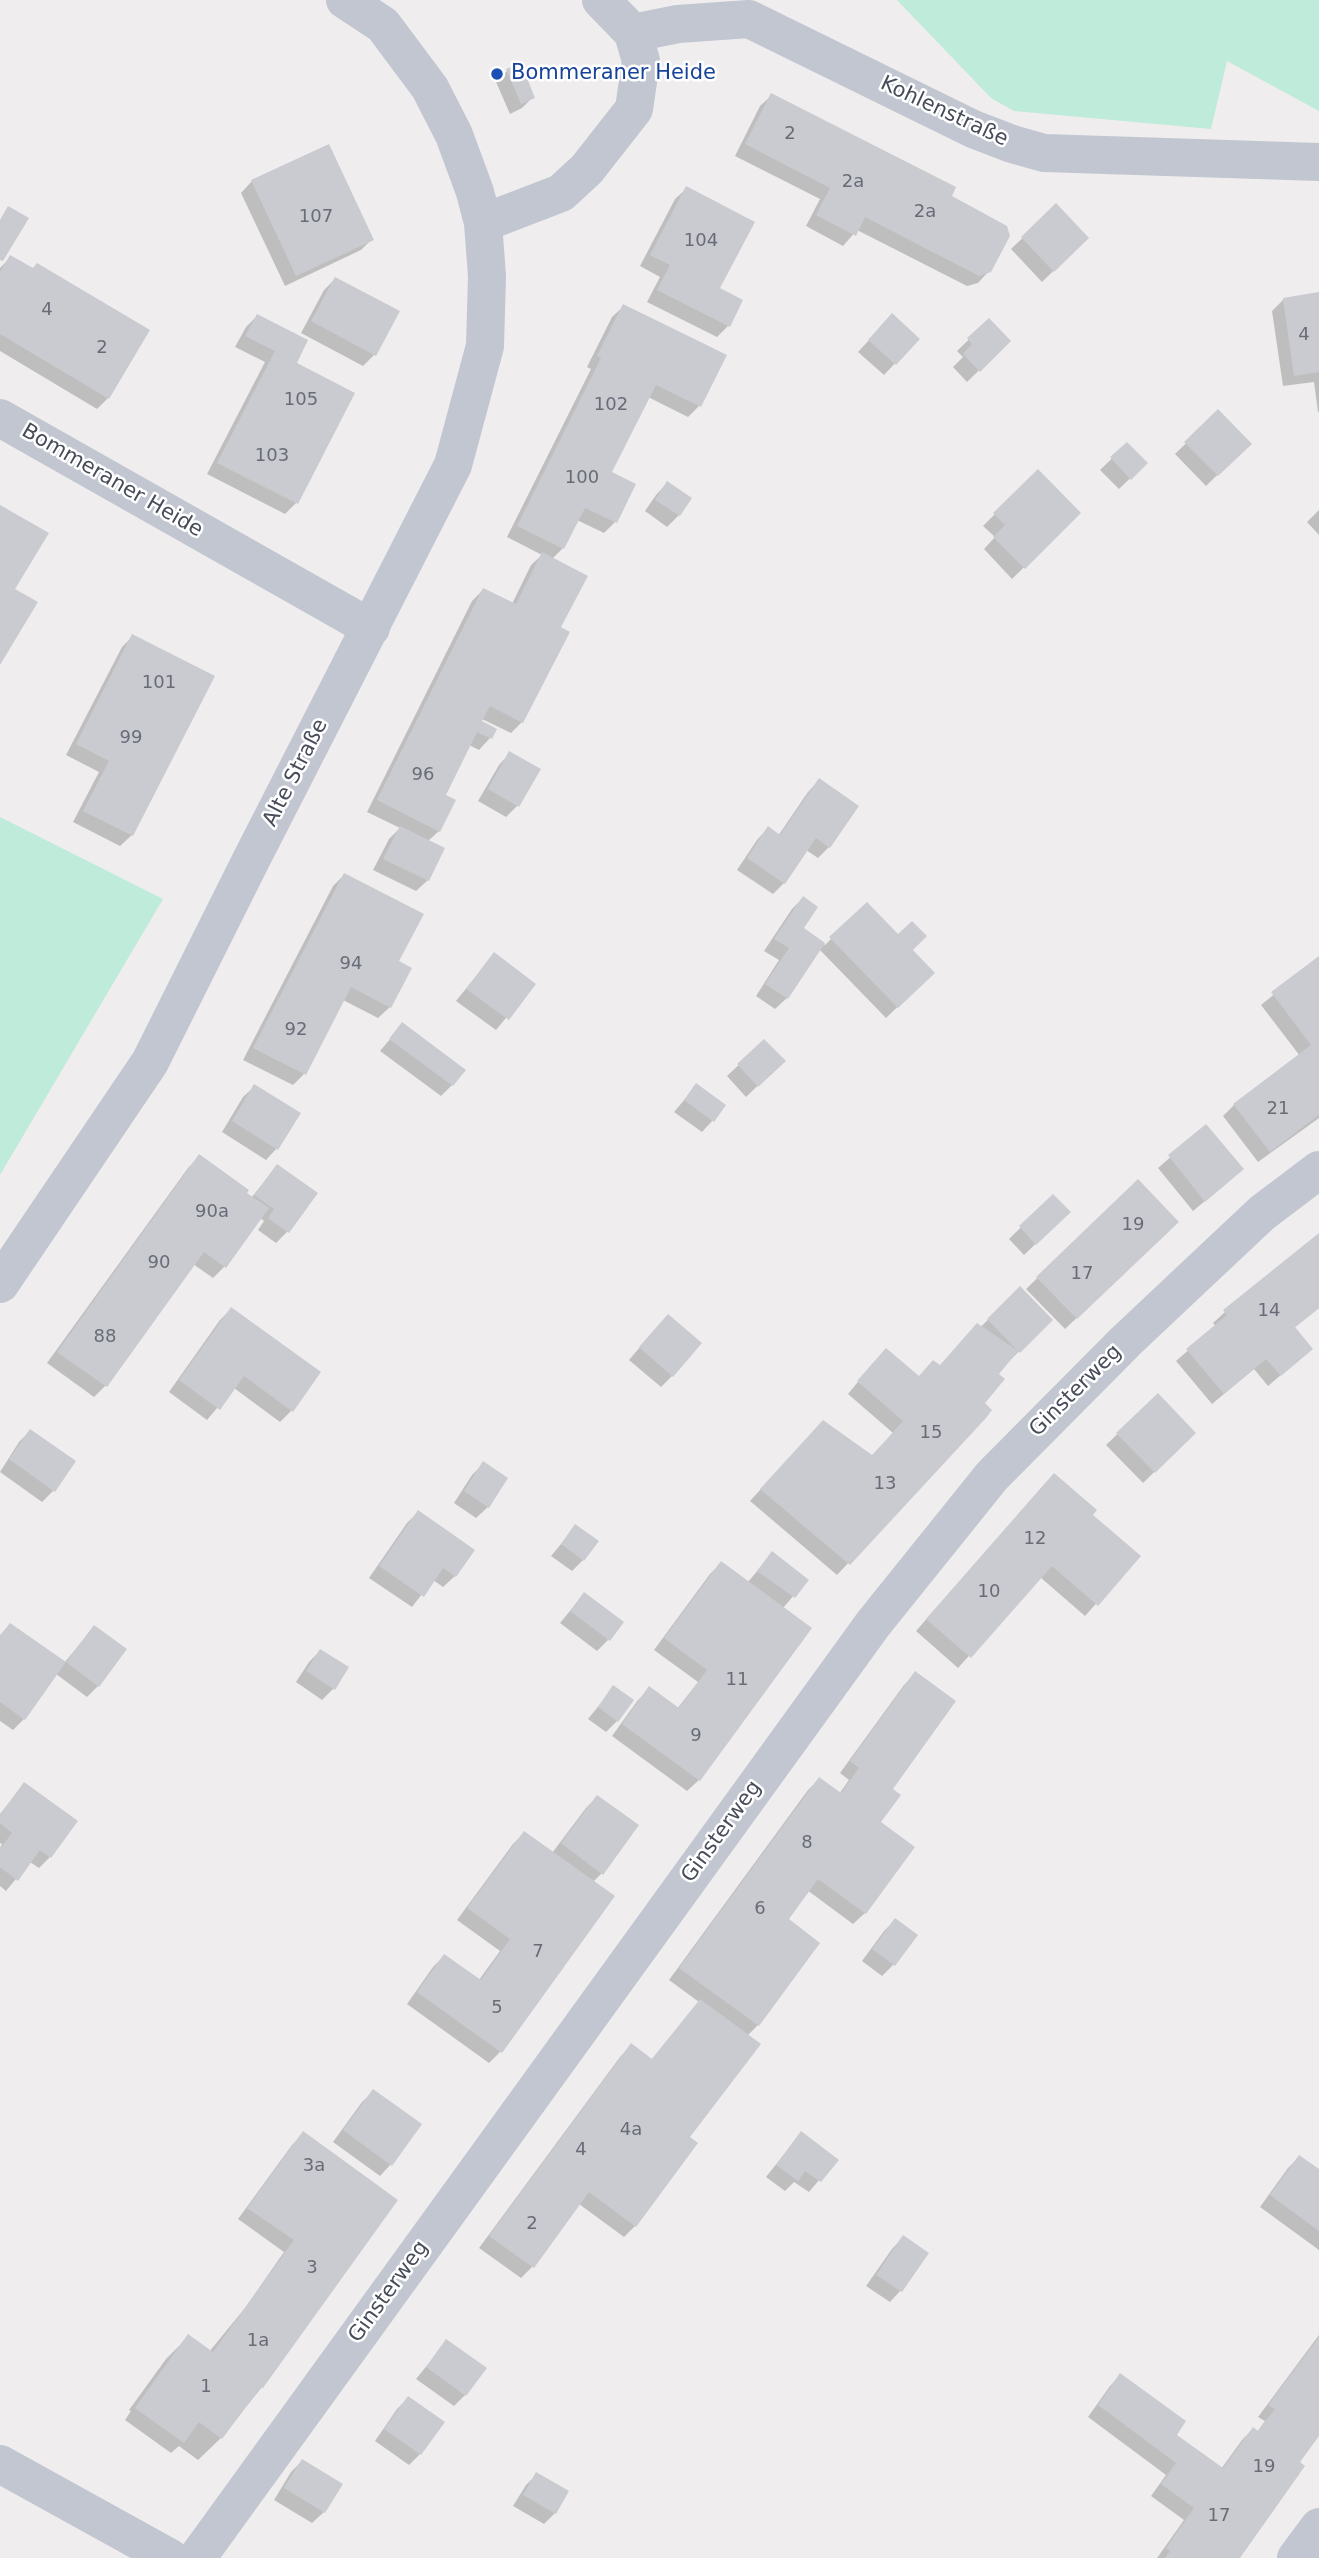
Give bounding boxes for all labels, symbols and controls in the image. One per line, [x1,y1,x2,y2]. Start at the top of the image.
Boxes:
place label: Bommeraner Heide [511,61,716,87]
marker: Bommeraner Heide [489,66,505,82]
street label: Kohlenstraße [876,71,1012,153]
house number: 2 [784,123,796,145]
house number: 2a [842,171,864,193]
house number: 2a [914,201,936,223]
house number: 107 [299,206,333,228]
house number: 104 [684,230,718,252]
house number: 4 [41,299,53,321]
house number: 4 [1298,324,1310,346]
house number: 2 [96,337,108,359]
house number: 105 [284,389,318,411]
house number: 102 [594,394,628,416]
street label: Bommeraner Heide [17,419,207,543]
house number: 103 [255,445,289,467]
house number: 100 [565,467,599,489]
house number: 101 [142,672,176,694]
street label: Alte Straße [258,715,334,831]
house number: 99 [120,727,142,749]
house number: 96 [412,764,434,786]
house number: 94 [340,953,362,975]
house number: 92 [285,1019,307,1041]
house number: 21 [1267,1098,1289,1120]
house number: 90a [195,1201,229,1223]
house number: 19 [1122,1214,1144,1236]
house number: 90 [148,1252,170,1274]
house number: 17 [1071,1263,1093,1285]
house number: 14 [1258,1300,1280,1322]
house number: 88 [94,1326,116,1348]
street label: Ginsterweg [1025,1340,1127,1442]
house number: 15 [920,1422,942,1444]
house number: 13 [874,1473,896,1495]
house number: 12 [1024,1528,1046,1550]
house number: 10 [978,1581,1000,1603]
house number: 11 [726,1669,748,1691]
house number: 9 [690,1725,702,1747]
street label: Ginsterweg [677,1776,767,1888]
house number: 8 [801,1832,813,1854]
house number: 6 [754,1898,766,1920]
house number: 7 [532,1941,544,1963]
house number: 5 [491,1997,503,2019]
house number: 4a [620,2119,642,2141]
house number: 4 [575,2139,587,2161]
house number: 3a [303,2155,325,2177]
house number: 2 [526,2213,538,2235]
street label: Ginsterweg [344,2236,434,2348]
house number: 3 [306,2257,318,2279]
house number: 1a [247,2330,269,2352]
house number: 1 [200,2376,212,2398]
house number: 19 [1253,2456,1275,2478]
house number: 17 [1208,2505,1230,2527]

